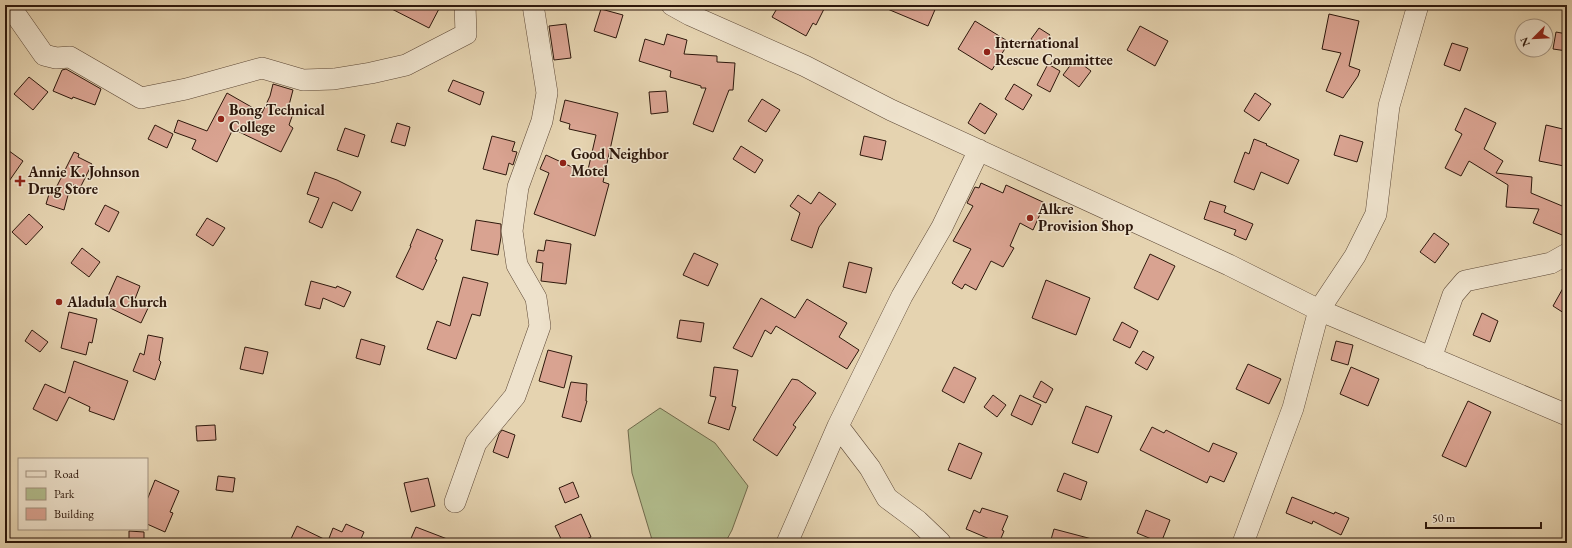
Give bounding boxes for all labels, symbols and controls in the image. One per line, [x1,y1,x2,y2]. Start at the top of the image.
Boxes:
north arrow [1514,18,1554,58]
place label: International Rescue Committee [995,33,1113,69]
text: N [1517,35,1533,49]
marker: International Rescue Committee [982,47,992,57]
place label: Bong Technical College [229,100,326,136]
marker: Bong Technical College [216,114,226,124]
place label: Good Neighbor Motel [571,144,670,180]
marker: Good Neighbor Motel [558,158,568,168]
place label: Annie K. Johnson Drug Store [27,162,140,198]
marker: Annie K. Johnson Drug Store [15,176,25,186]
place label: Alkre Provision Shop [1037,199,1133,235]
marker: Alkre Provision Shop [1025,213,1035,223]
place label: Aladula Church [66,292,168,311]
marker: Aladula Church [54,297,64,307]
legend [18,458,148,530]
text: Road [54,466,80,482]
text: Park [54,486,75,502]
scale bar [1426,504,1541,530]
text: Building [54,506,95,522]
text: 50 m [1432,510,1456,526]

